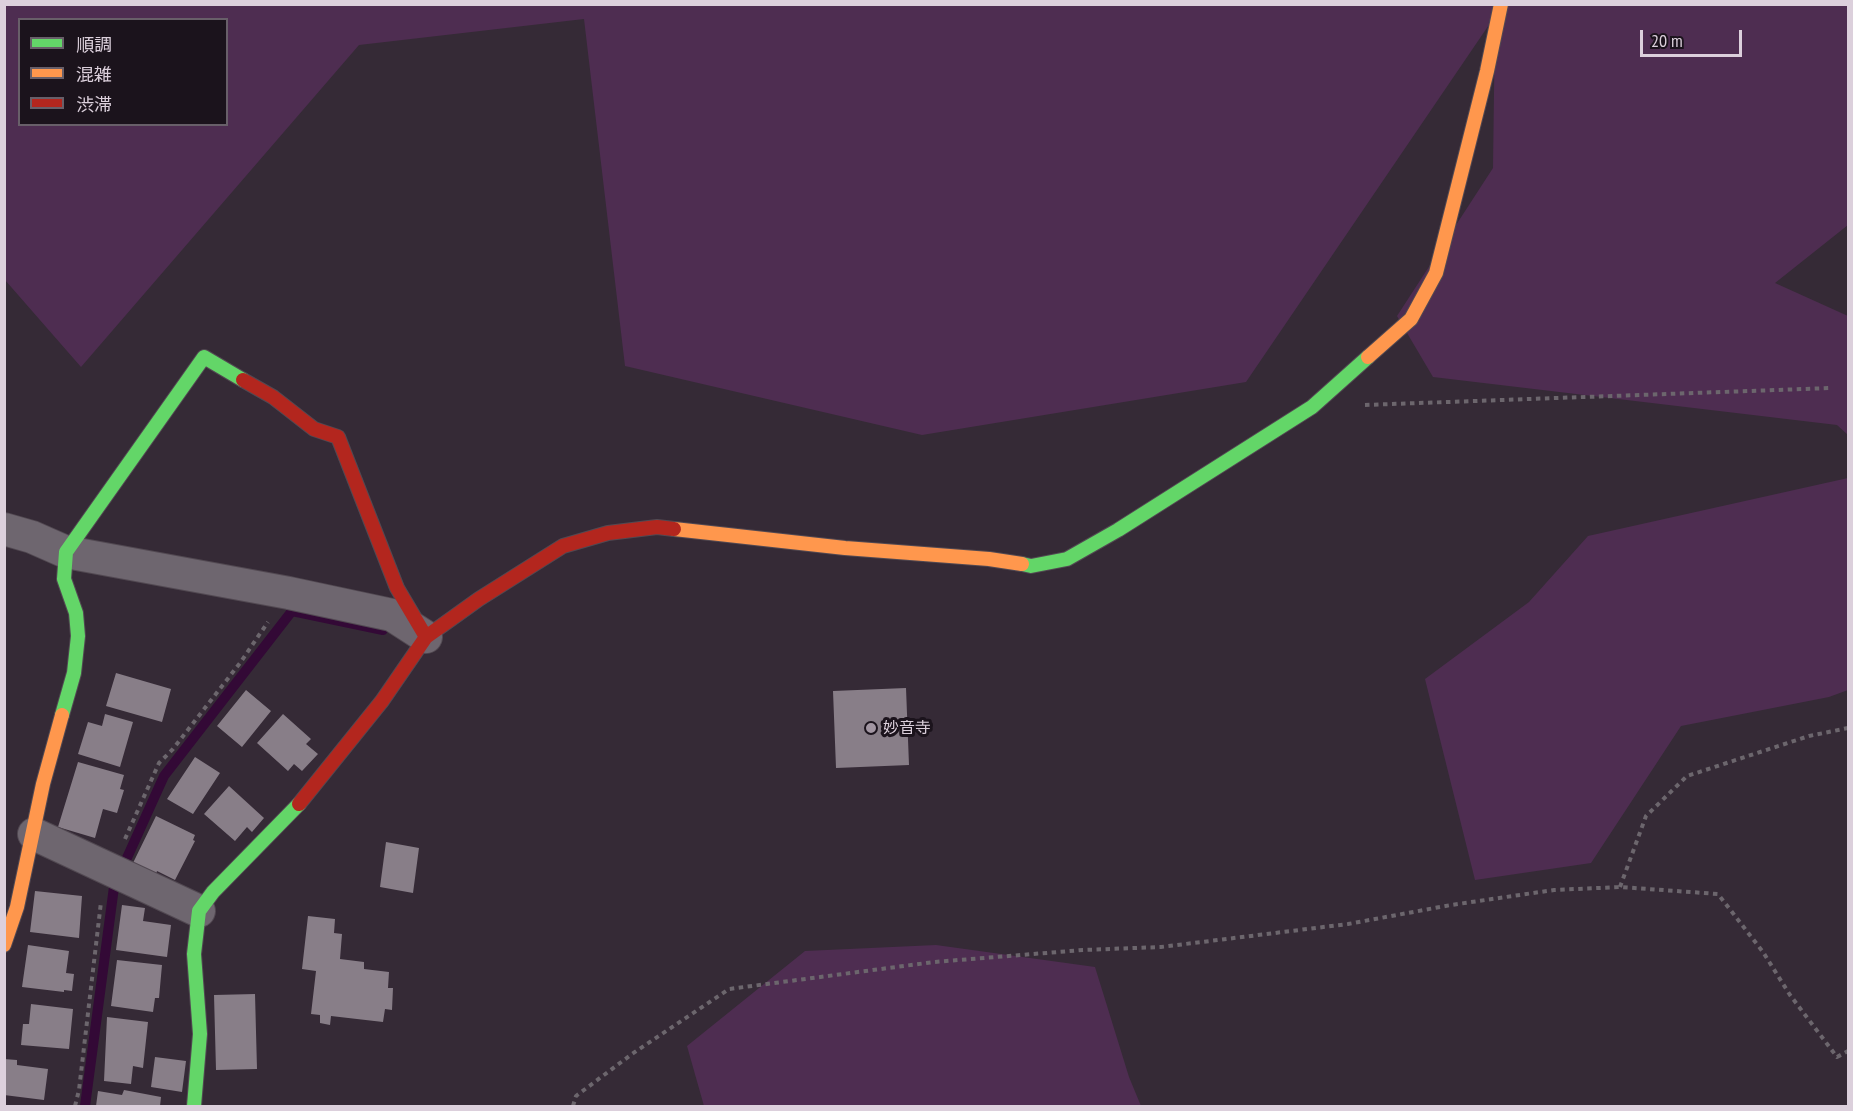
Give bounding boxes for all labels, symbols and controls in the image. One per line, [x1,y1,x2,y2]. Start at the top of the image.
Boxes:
legend [18,18,228,126]
scale bar [1643,18,1745,56]
text: 20 m [1651,29,1683,52]
text: 順調 [76,33,112,56]
text: 混雑 [76,63,112,86]
text: 渋滞 [76,93,112,116]
place label: 妙音寺 [883,718,931,738]
marker: 妙音寺 [864,721,878,735]

